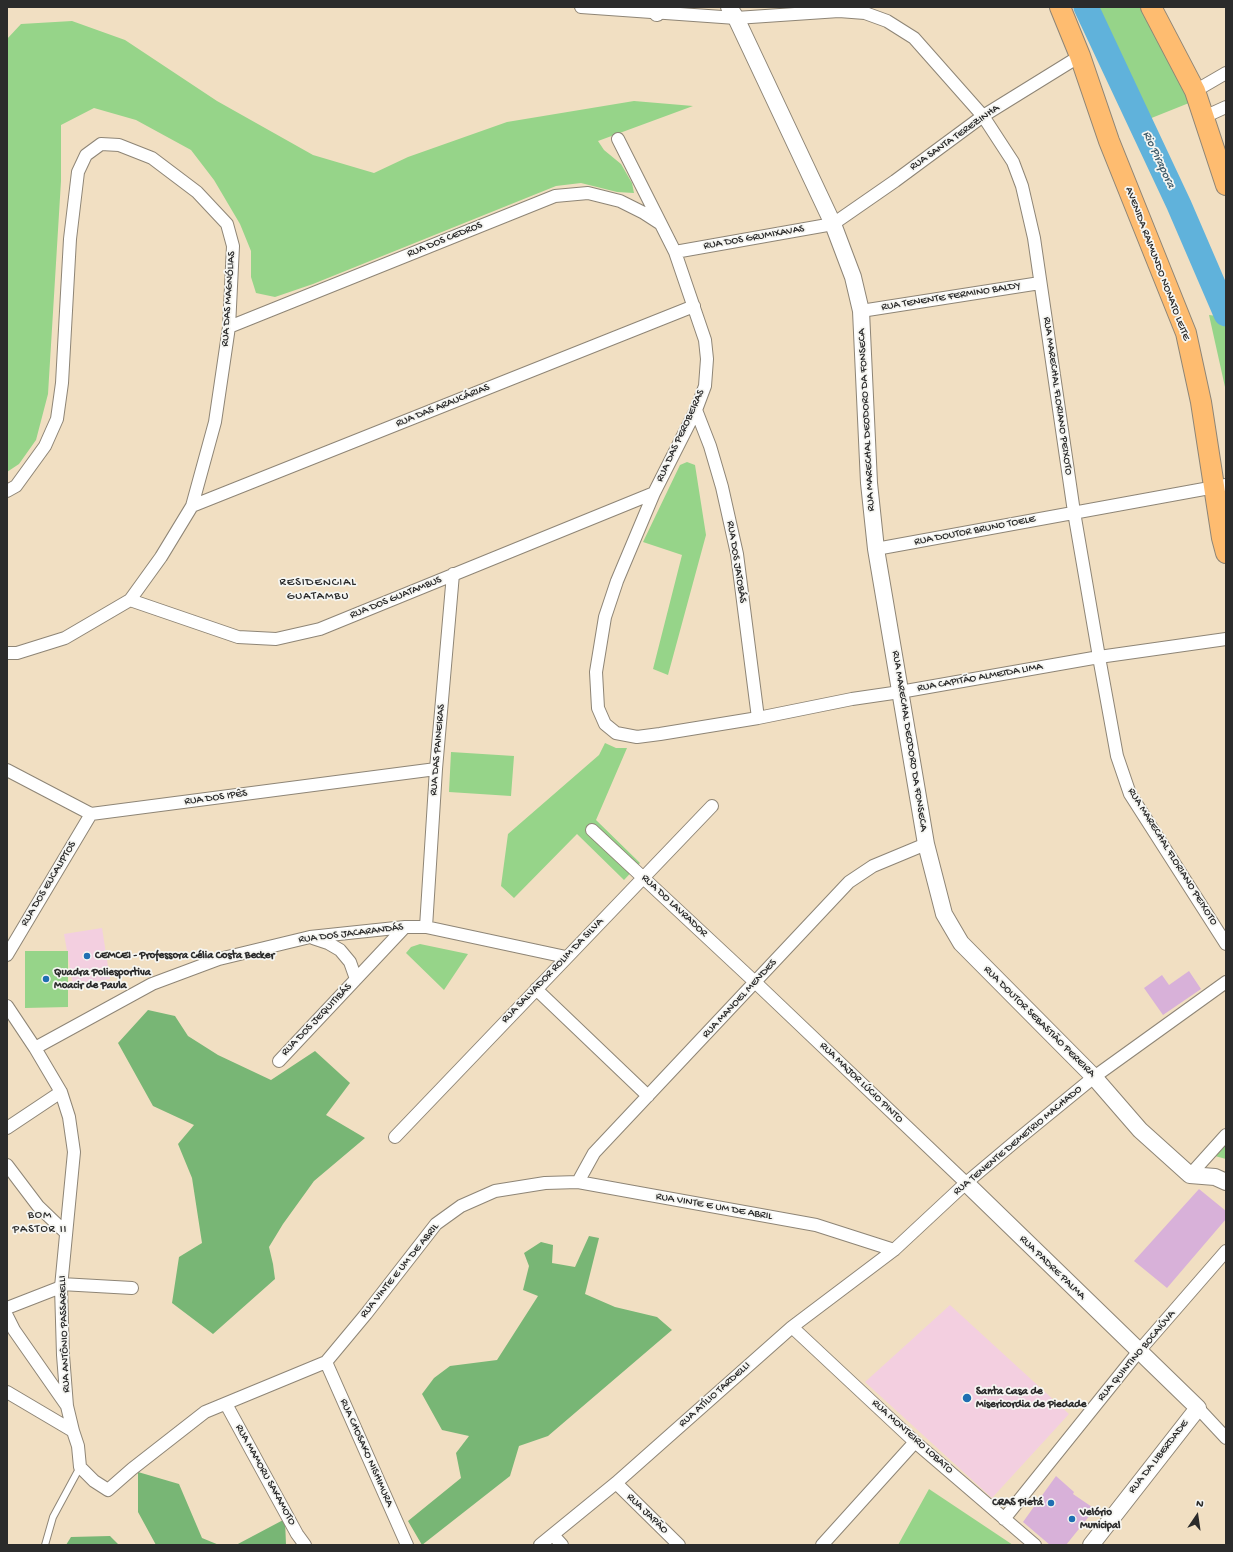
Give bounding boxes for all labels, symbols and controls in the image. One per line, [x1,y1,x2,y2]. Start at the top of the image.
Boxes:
street label: RUA SANTA TEREZINHA [908,102,1002,174]
water label: Rio Pirapora [1139,129,1177,191]
street label: AVENIDA RAIMUNDO NONATO LEITE [1122,185,1192,343]
street label: RUA DOS CEDROS [405,219,485,261]
street label: RUA DOS GRUMIXAVAS [703,223,805,253]
street label: RUA DAS MAGNÓLIAS [219,251,239,347]
street label: RUA TENENTE FERMINO BALDY [881,279,1021,315]
street label: RUA MARECHAL FLORIANO PEIXOTO [1039,316,1075,476]
street label: RUA MARECHAL DEODORO DA FONSECA [856,328,878,512]
street label: RUA DAS ARAUCÁRIAS [394,381,492,431]
street label: RUA DAS PEROBEIRAS [654,388,708,484]
street label: RUA DOUTOR BRUNO TOELE [913,513,1037,549]
street label: RUA DOS JATOBÁS [723,520,749,604]
street label: RUA DOS GUATAMBUS [348,574,444,622]
district label: RESIDENCIAL GUATAMBU [279,576,357,604]
street label: RUA MARECHAL DEODORO DA FONSECA [888,650,930,832]
street label: RUA CAPITÃO ALMEIDA LIMA [916,660,1044,696]
street label: RUA DAS PAINEIRAS [427,704,449,796]
street label: RUA MARECHAL FLORIANO PEIXOTO [1124,786,1220,928]
street label: RUA DOS IPÊS [184,787,248,809]
street label: RUA DOS EUCALIPTOS [18,839,80,929]
street label: RUA DO LAVRADOR [638,872,710,940]
street label: RUA SALVADOR ROLIM DA SILVA [499,916,607,1026]
street label: RUA DOS JACARANDÁS [298,921,404,947]
place label: CEMCEI - Professora Célia Costa Becker [95,949,274,963]
marker: CEMCEI - Professora Célia Costa Becker [82,951,92,961]
street label: RUA MANOEL MENDES [700,957,780,1041]
street label: RUA DOUTOR SEBASTIÃO PEREIRA [980,963,1098,1081]
place label: Quadra Poliesportiva Moacir de Paula [54,966,151,992]
marker: Quadra Poliesportiva Moacir de Paula [41,974,51,984]
street label: RUA DOS JEQUITIBÁS [279,981,355,1059]
street label: RUA MAJOR LÚCIO PINTO [816,1040,906,1126]
street label: RUA TENENTE DEMETRIO MACHADO [951,1083,1085,1199]
street label: RUA VINTE E UM DE ABRIL [655,1190,773,1224]
district label: BOM PASTOR II [12,1209,68,1237]
street label: RUA VINTE E UM DE ABRIL [358,1221,442,1321]
street label: RUA PADRE PALMA [1016,1233,1088,1303]
street label: RUA ANTÔNIO PASSARELLI [56,1275,74,1393]
street label: RUA QUINTINO BOCAIÚVA [1095,1308,1179,1404]
street label: RUA ATÍLIO TARDELLI [677,1359,753,1431]
place label: Santa Casa de Misericordia de Piedade [976,1385,1086,1411]
marker: Santa Casa de Misericordia de Piedade [961,1392,973,1404]
street label: RUA CHOSAKO NISHIMURA [336,1397,396,1509]
street label: RUA MONTEIRO LOBATO [869,1397,955,1477]
street label: RUA DA LIBERDADE [1126,1417,1192,1497]
street label: RUA MAMORU SAKAMOTO [232,1422,298,1528]
street label: RUA JAPÃO [623,1491,671,1537]
place label: CRAS Pietá [992,1496,1043,1510]
north arrow [1177,1496,1217,1536]
marker: CRAS Pietá [1046,1498,1056,1508]
text: N [1195,1498,1205,1511]
place label: Velório Municipal [1080,1506,1120,1532]
marker: Velório Municipal [1067,1514,1077,1524]

